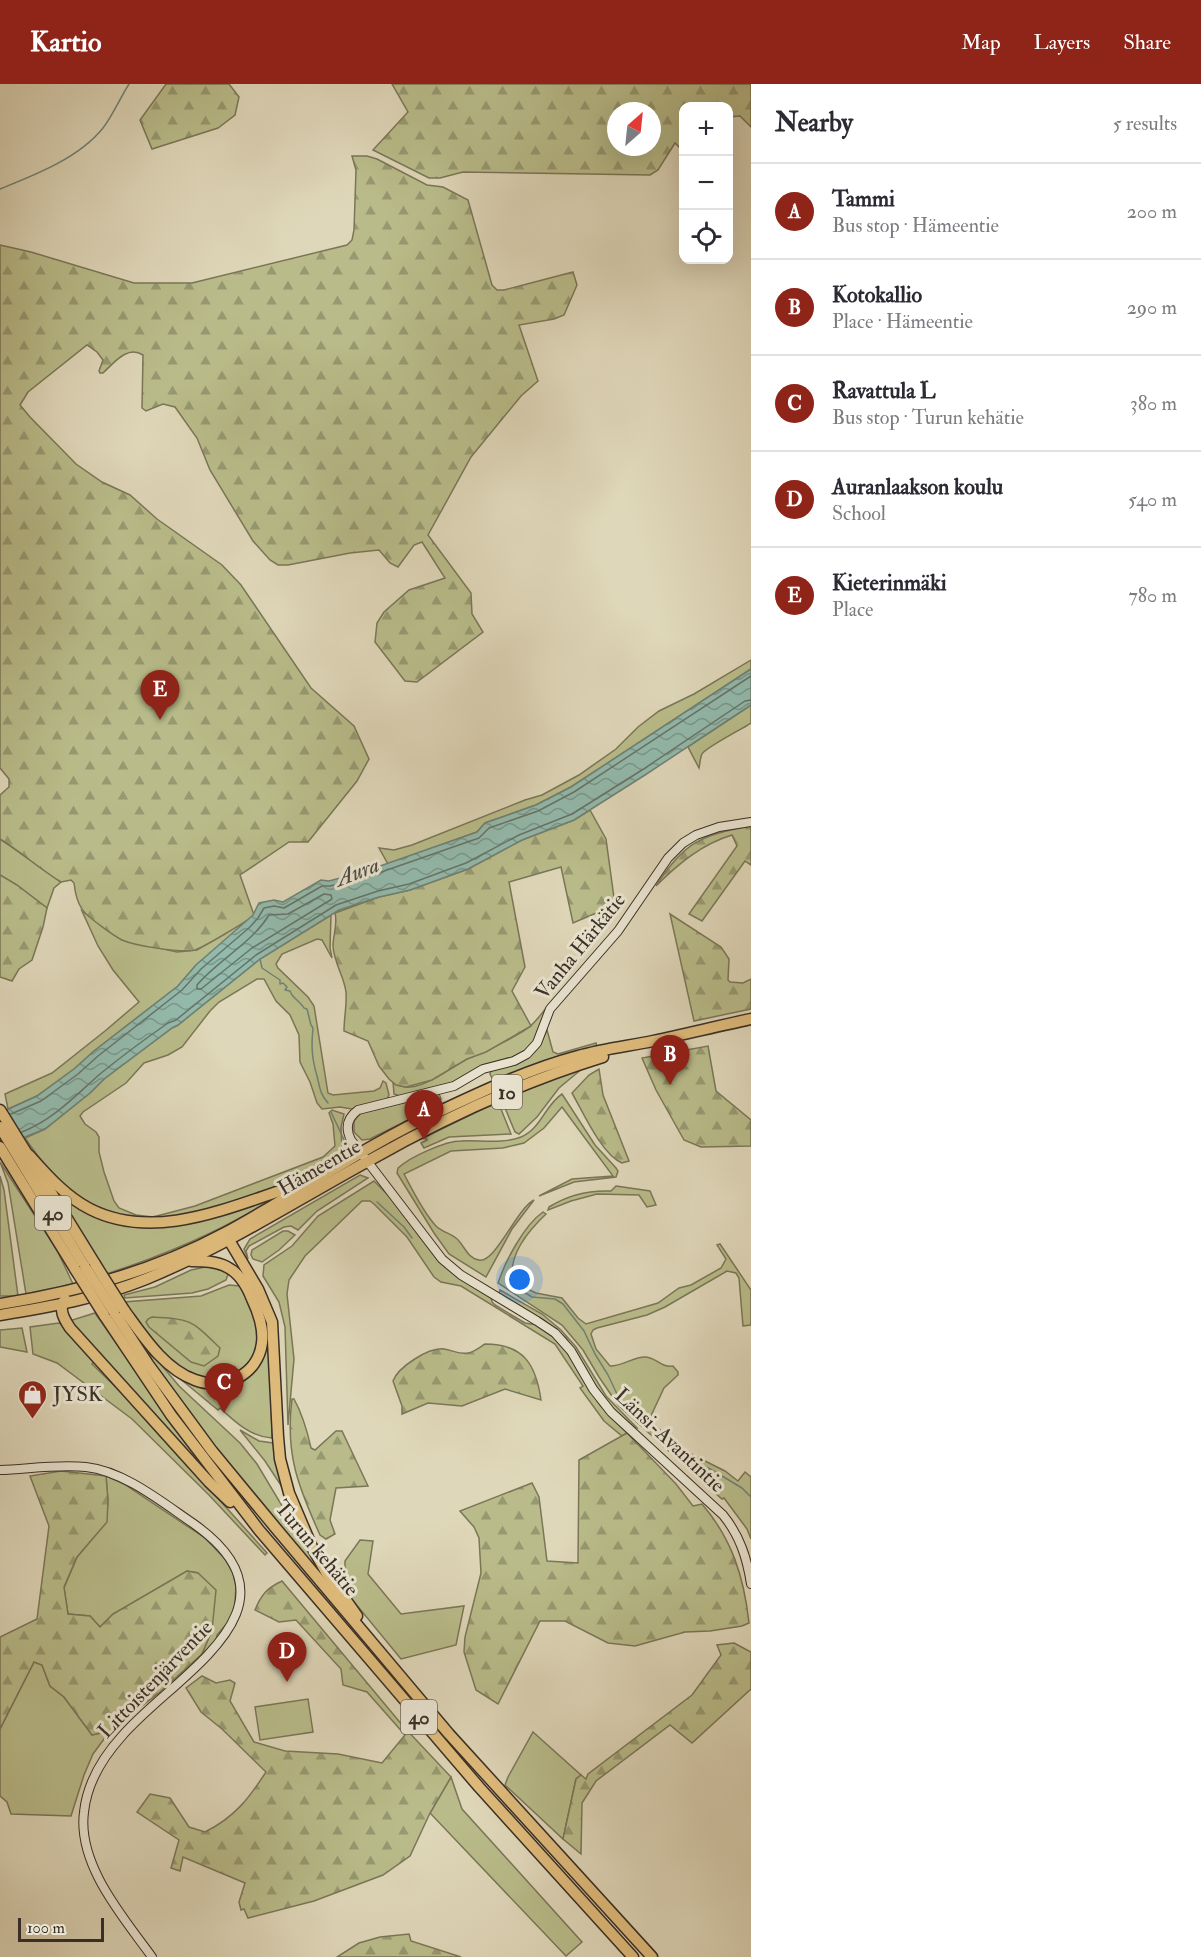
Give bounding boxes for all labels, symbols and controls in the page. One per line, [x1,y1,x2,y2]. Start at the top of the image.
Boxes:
text: Kartio [30,25,101,60]
text: Map [961,29,1001,56]
text: Layers [1034,29,1090,56]
text: Share [1123,29,1171,56]
north arrow [607,102,661,156]
map controls [679,102,733,264]
button: + [679,102,733,156]
text: Nearby [775,107,853,139]
text: 5 results [1113,111,1177,136]
button: − [679,156,733,210]
text: Tammi [832,185,895,213]
text: A [788,199,801,224]
text: 200 m [1127,199,1177,224]
button: locate [679,210,733,264]
text: Bus stop · Hämeentie [832,213,999,238]
text: Kotokallio [832,281,922,309]
text: B [788,295,801,320]
text: 290 m [1127,295,1177,320]
text: Place · Hämeentie [832,309,973,334]
text: Ravattula L [832,377,936,405]
text: C [787,391,802,416]
text: 380 m [1130,391,1177,416]
text: Bus stop · Turun kehätie [832,405,1024,430]
text: Auranlaakson koulu [832,473,1003,501]
text: D [786,487,803,512]
text: 540 m [1128,487,1177,512]
text: School [832,501,886,526]
text: Kieterinmäki [832,569,947,597]
text: E [787,583,802,608]
text: 780 m [1128,583,1177,608]
text: Place [832,597,873,622]
pin: E [140,670,180,720]
water label: Aura [330,851,383,894]
street label: Vanha Härkätie [529,887,632,1005]
pin: B [650,1036,690,1085]
road number: 10 [492,1075,522,1109]
pin: A [404,1090,444,1140]
street label: Hämeentie [273,1133,366,1202]
road number: 40 [35,1196,71,1230]
your location [505,1265,534,1294]
pin: C [204,1364,244,1413]
shop icon: JYSK [16,1378,48,1420]
place label: JYSK [52,1381,103,1408]
street label: Länsi-Avantintie [609,1382,731,1499]
street label: Turun kehätie [269,1495,365,1602]
street label: Littoistenjärventie [92,1614,219,1744]
pin: D [268,1632,306,1682]
road number: 40 [401,1700,437,1734]
scale bar [18,1915,104,1942]
text: 100 m [27,1918,65,1938]

